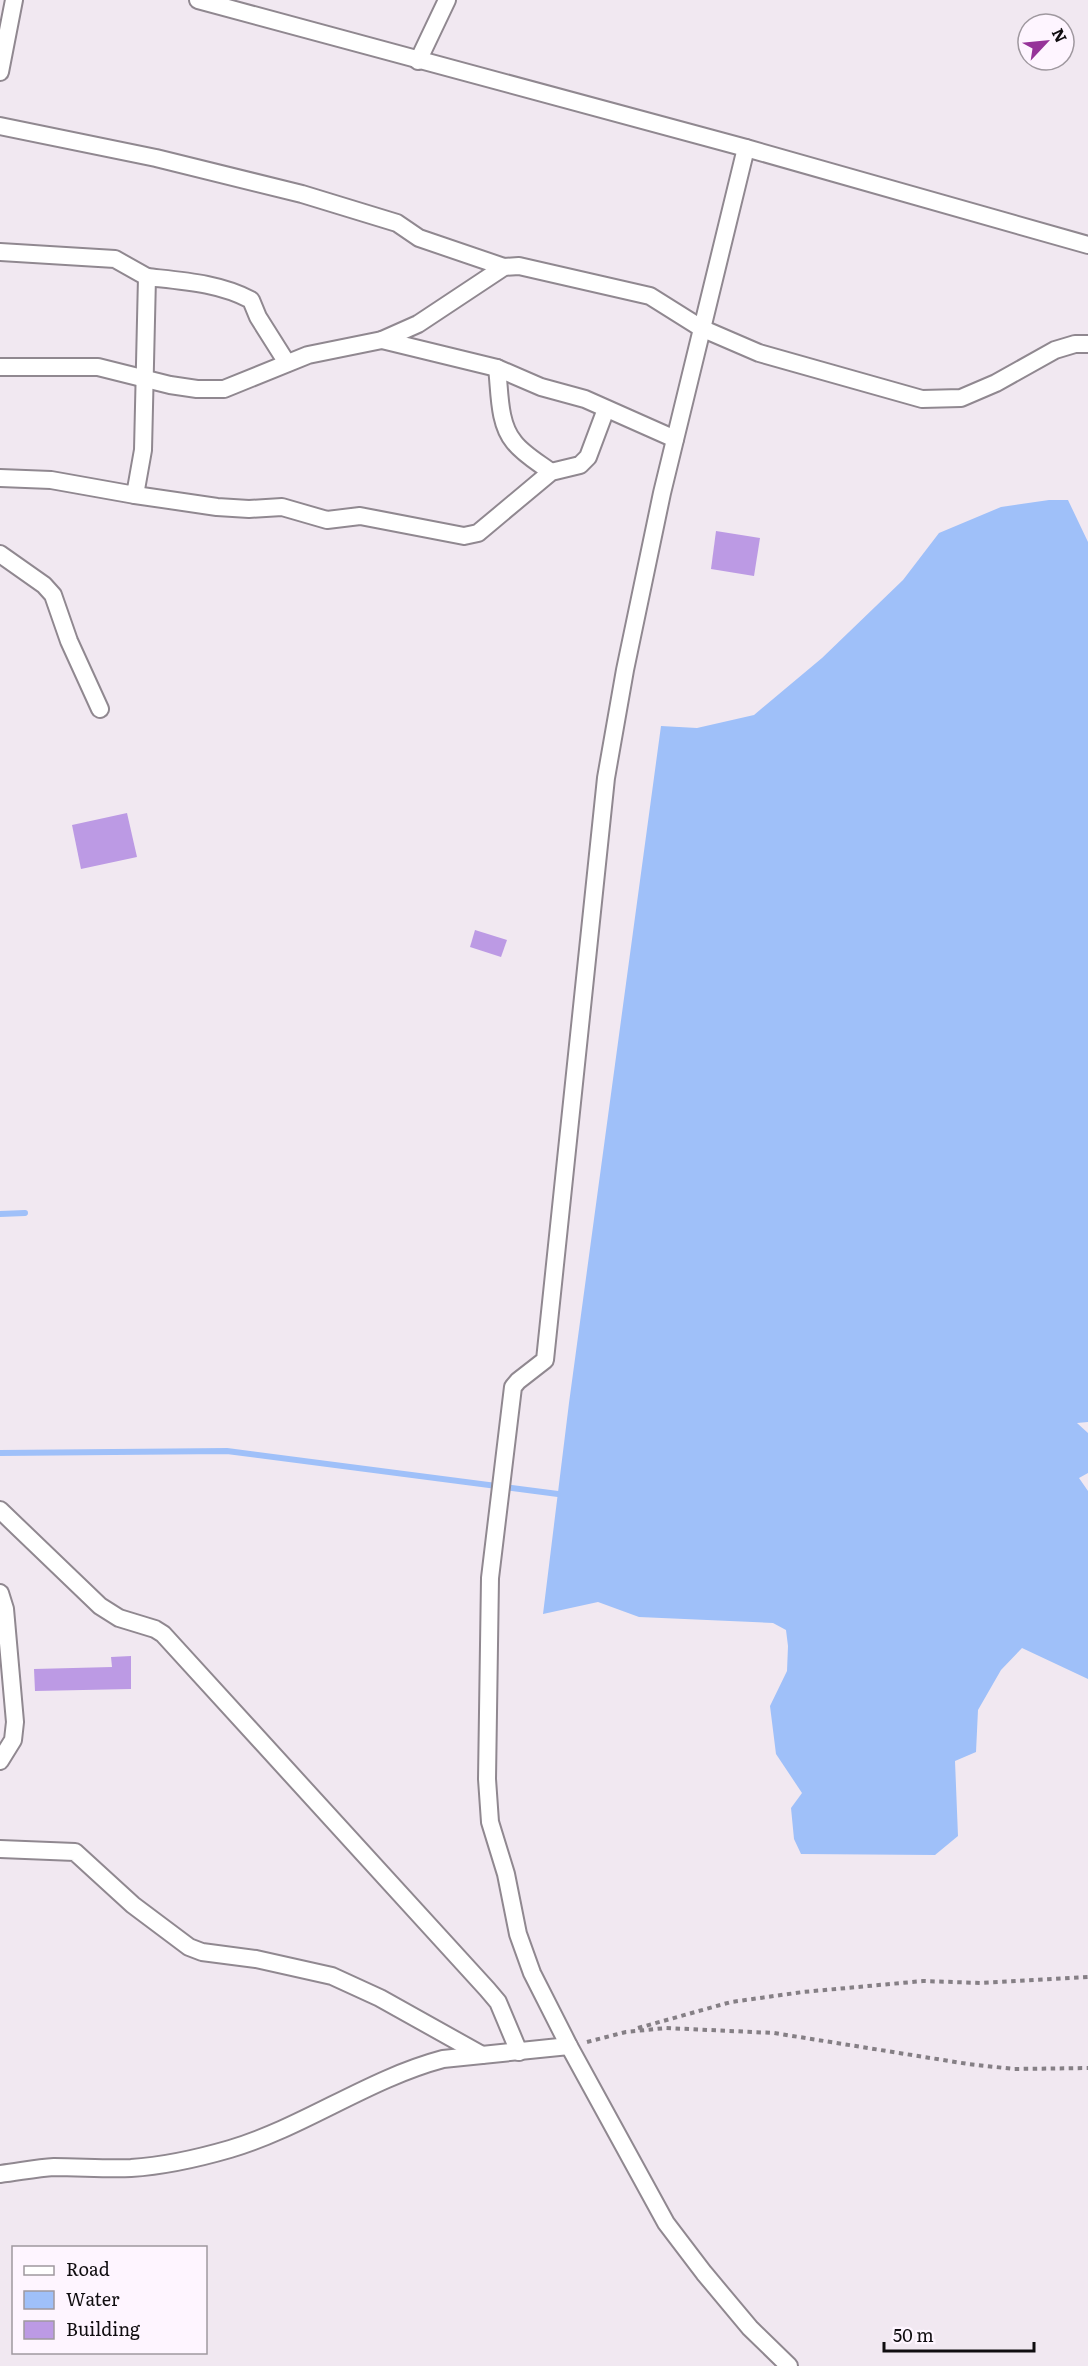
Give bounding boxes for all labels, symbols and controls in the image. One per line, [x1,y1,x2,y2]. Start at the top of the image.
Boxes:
north arrow [1016,12,1076,72]
text: N [1047,24,1074,46]
legend [12,2246,207,2354]
text: Road [66,2255,110,2282]
text: Water [66,2285,120,2312]
text: Building [66,2315,141,2342]
scale bar [884,2315,1034,2353]
text: 50 m [893,2321,934,2348]

